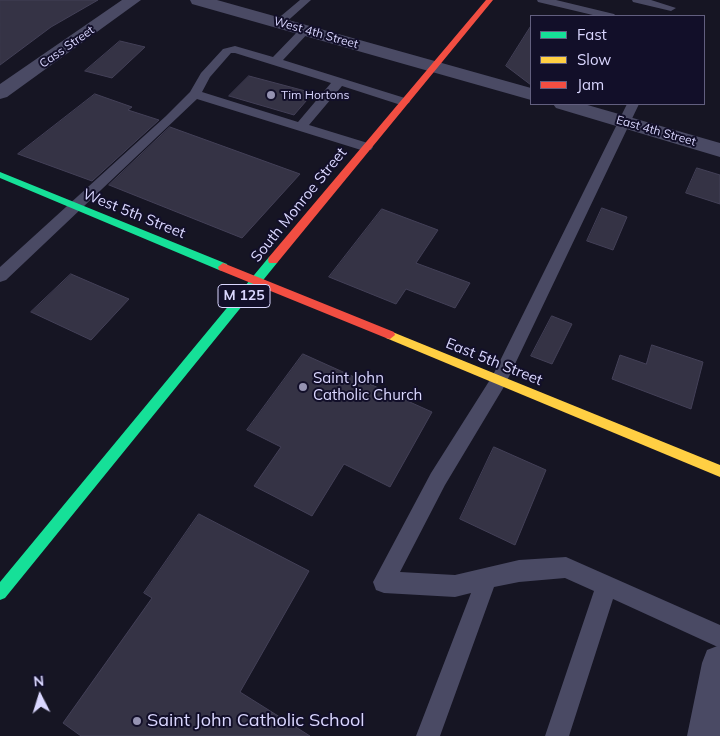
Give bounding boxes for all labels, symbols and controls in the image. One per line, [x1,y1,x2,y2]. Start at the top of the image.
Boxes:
street label: West 4th Street [272,14,360,52]
legend [530,15,705,105]
street label: Cass Street [37,23,97,71]
text: Fast [577,25,607,44]
text: Slow [577,50,611,69]
text: Jam [577,75,604,94]
place label: Tim Hortons [281,88,349,102]
marker: Tim Hortons [265,89,277,101]
street label: East 4th Street [615,113,697,149]
street label: South Monroe Street [247,144,351,266]
street label: West 5th Street [80,185,188,243]
road number: M 125 [218,284,270,308]
street label: East 5th Street [443,334,545,390]
place label: Saint John Catholic Church [313,369,422,404]
marker: Saint John Catholic Church [297,381,309,393]
north arrow [15,671,65,721]
text: N [33,672,45,690]
place label: Saint John Catholic School [147,710,364,732]
marker: Saint John Catholic School [131,715,143,727]

